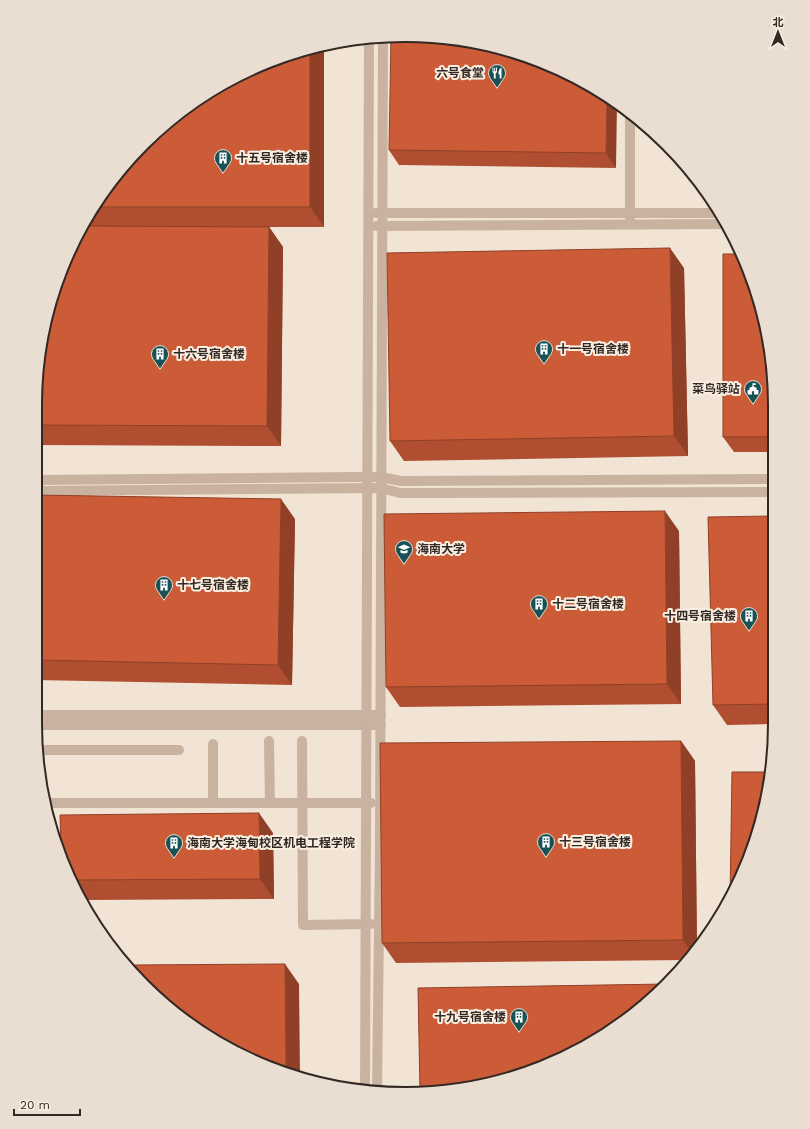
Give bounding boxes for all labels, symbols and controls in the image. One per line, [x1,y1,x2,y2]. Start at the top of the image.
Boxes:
north arrow [758,12,798,52]
text: 北 [773,16,784,29]
restaurant icon: 六号食堂 [487,63,507,88]
place label: 六号食堂 [436,66,484,80]
building icon: 十五号宿舍楼 [213,148,233,173]
place label: 十五号宿舍楼 [236,151,308,165]
building icon: 十一号宿舍楼 [534,339,554,364]
place label: 十一号宿舍楼 [557,342,629,356]
building icon: 十六号宿舍楼 [150,344,170,369]
place label: 十六号宿舍楼 [173,347,245,361]
public building icon: 菜鸟驿站 [743,379,763,404]
place label: 菜鸟驿站 [692,382,740,396]
school or university icon: 海南大学 [394,539,414,564]
place label: 海南大学 [417,542,465,556]
building icon: 十七号宿舍楼 [154,575,174,600]
place label: 十七号宿舍楼 [177,578,249,592]
building icon: 十二号宿舍楼 [529,594,549,619]
place label: 十二号宿舍楼 [552,597,624,611]
building icon: 十四号宿舍楼 [739,606,759,631]
place label: 十四号宿舍楼 [664,609,736,623]
building icon: 十三号宿舍楼 [536,832,556,857]
building icon: 海南大学海甸校区机电工程学院 [164,833,184,858]
place label: 十三号宿舍楼 [559,835,631,849]
place label: 海南大学海甸校区机电工程学院 [187,836,355,850]
building icon: 十九号宿舍楼 [509,1007,529,1032]
place label: 十九号宿舍楼 [434,1010,506,1024]
scale bar [14,1091,80,1117]
text: 20 m [20,1098,50,1112]

